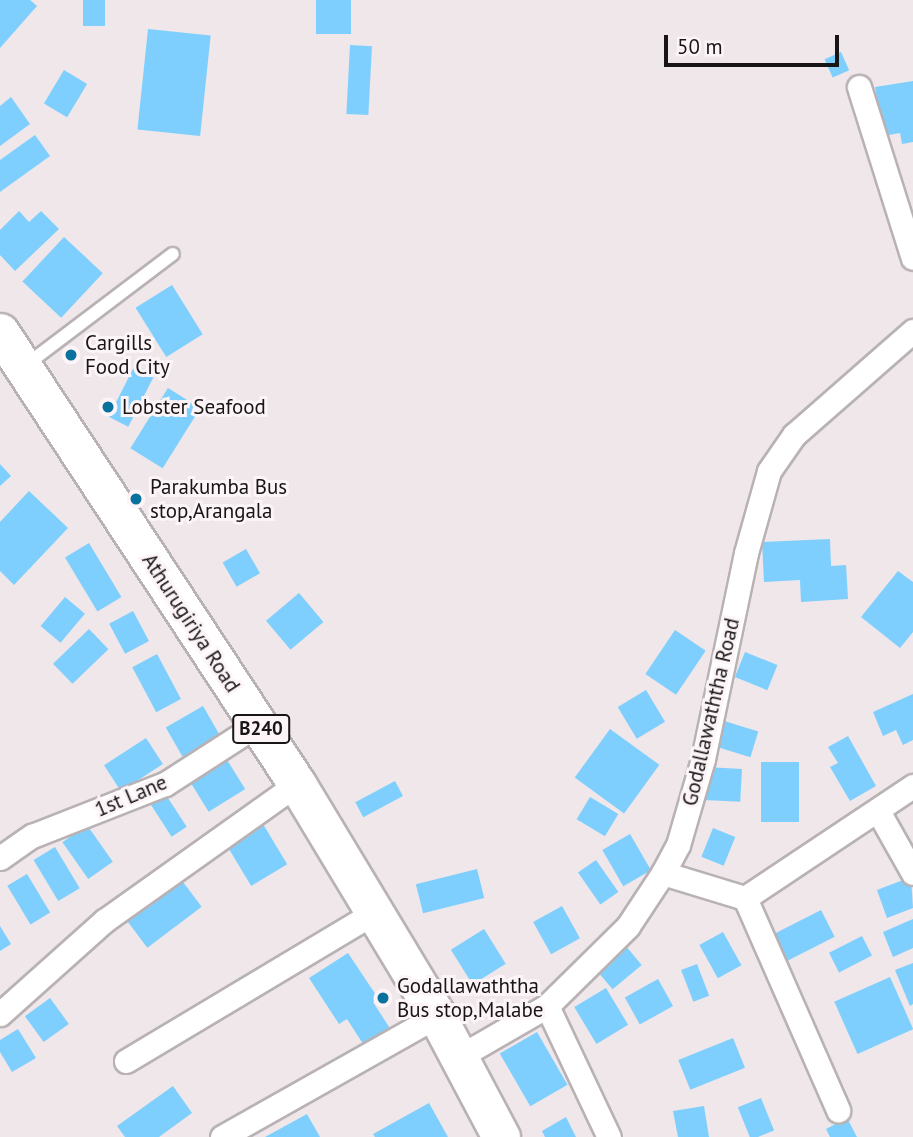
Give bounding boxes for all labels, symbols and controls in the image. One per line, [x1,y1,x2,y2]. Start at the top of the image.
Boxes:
scale bar [668,21,843,65]
text: 50 m [677,33,723,60]
place label: Cargills Food City [85,330,170,380]
marker: Cargills Food City [63,347,79,363]
place label: Lobster Seafood [122,394,266,420]
marker: Lobster Seafood [100,399,116,415]
place label: Parakumba Bus stop,Arangala [150,474,287,524]
marker: Parakumba Bus stop,Arangala [128,491,144,507]
street label: Athurugiriya Road [137,549,245,697]
street label: Godallawaththa Road [677,616,745,808]
road number: B240 [231,714,291,744]
street label: 1st Lane [91,770,171,822]
place label: Godallawaththa Bus stop,Malabe [397,973,543,1023]
marker: Godallawaththa Bus stop,Malabe [375,990,391,1006]

